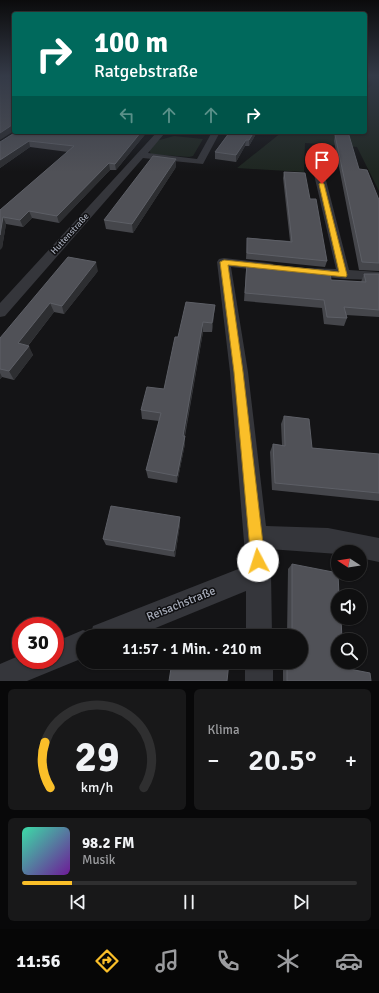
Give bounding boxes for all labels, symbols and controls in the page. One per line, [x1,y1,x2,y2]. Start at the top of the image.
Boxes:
text: 100 m [94,26,168,60]
icon: right [28,28,80,80]
text: Ratgebstraße [94,60,198,82]
icon: left [116,104,138,126]
icon: ahead [158,104,180,126]
icon: ahead [200,104,222,126]
icon: right [242,104,264,126]
pin [305,143,339,184]
icon: arrive [311,149,333,171]
street label: Huttenstraße [49,211,92,257]
position arrow [237,540,279,582]
north arrow [331,545,367,581]
map controls [331,545,367,669]
street label: Reisachstraße [144,583,218,625]
button: sound [331,589,367,625]
speed limit sign: 30 [12,617,64,669]
button: search [331,633,367,669]
text: 11:57 · 1 Min. · 210 m [122,640,262,658]
text: Klima [208,722,239,738]
text: 29 [74,731,119,782]
text: 20.5° [248,742,316,779]
text: − [208,747,219,774]
text: + [345,747,357,774]
text: km/h [81,778,113,795]
text: 98.2 FM [82,834,134,852]
text: Musik [82,852,115,868]
icon: previous [67,891,89,913]
icon: pause [178,891,200,913]
icon: next [290,891,312,913]
icon: directions [93,947,121,975]
icon: music [153,947,181,975]
icon: phone [214,947,242,975]
icon: climate [274,947,302,975]
icon: car [335,947,363,975]
text: 11:56 [16,950,60,972]

